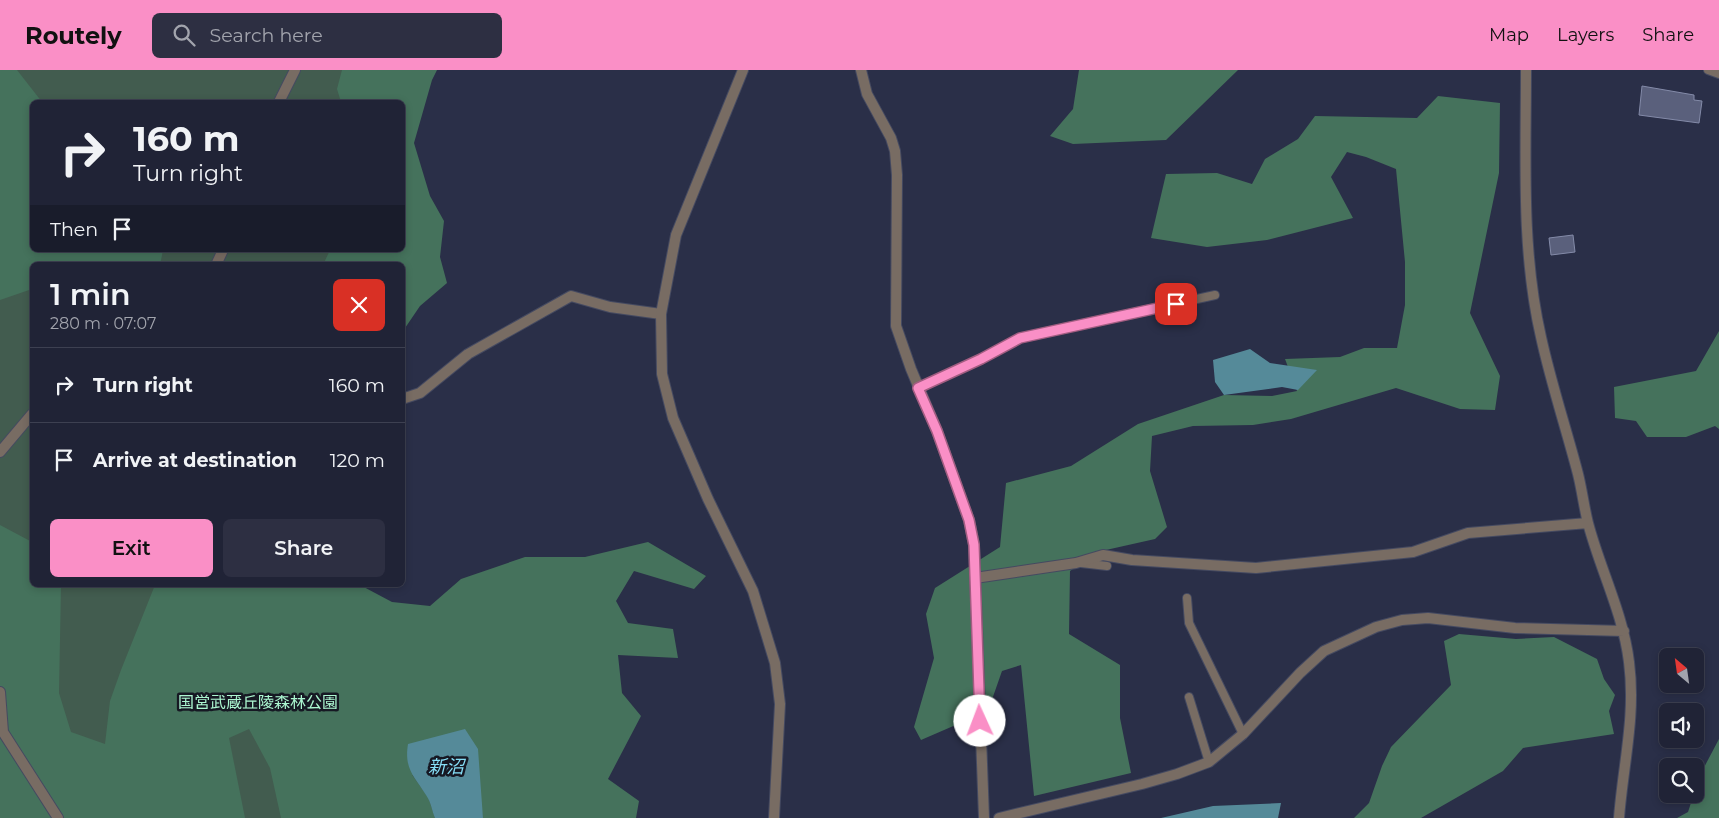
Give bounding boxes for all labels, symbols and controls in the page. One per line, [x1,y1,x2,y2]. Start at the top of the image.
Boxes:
search box [152,13,502,58]
text: Routely [25,21,122,50]
icon: search [170,21,198,49]
text: Search here [210,24,323,47]
text: Map [1489,24,1529,46]
text: Layers [1557,24,1614,46]
text: Share [1642,24,1694,46]
text: 160 m [133,117,239,160]
icon: right [50,120,115,185]
text: Turn right [133,160,243,187]
icon: arrive [108,215,136,243]
text: Then [50,218,98,241]
text: 1 min [50,276,131,313]
button: close [333,279,385,331]
pin [1155,283,1197,325]
icon: arrive [1162,290,1190,318]
text: 280 m · 07:07 [50,314,156,333]
icon: right [50,371,78,399]
text: Turn right [93,374,193,397]
text: 160 m [329,374,385,397]
icon: arrive [50,446,78,474]
text: Arrive at destination [93,449,297,472]
text: 120 m [330,449,385,472]
button: Exit [50,519,213,577]
button: Share [223,519,385,577]
north arrow [1659,648,1704,692]
map controls [1659,648,1704,803]
park label: 国営武蔵丘陵森林公園 [178,693,338,712]
position arrow [953,694,1005,746]
button: sound [1659,703,1704,748]
water label: 新沼 [428,756,467,778]
button: search [1659,758,1704,803]

